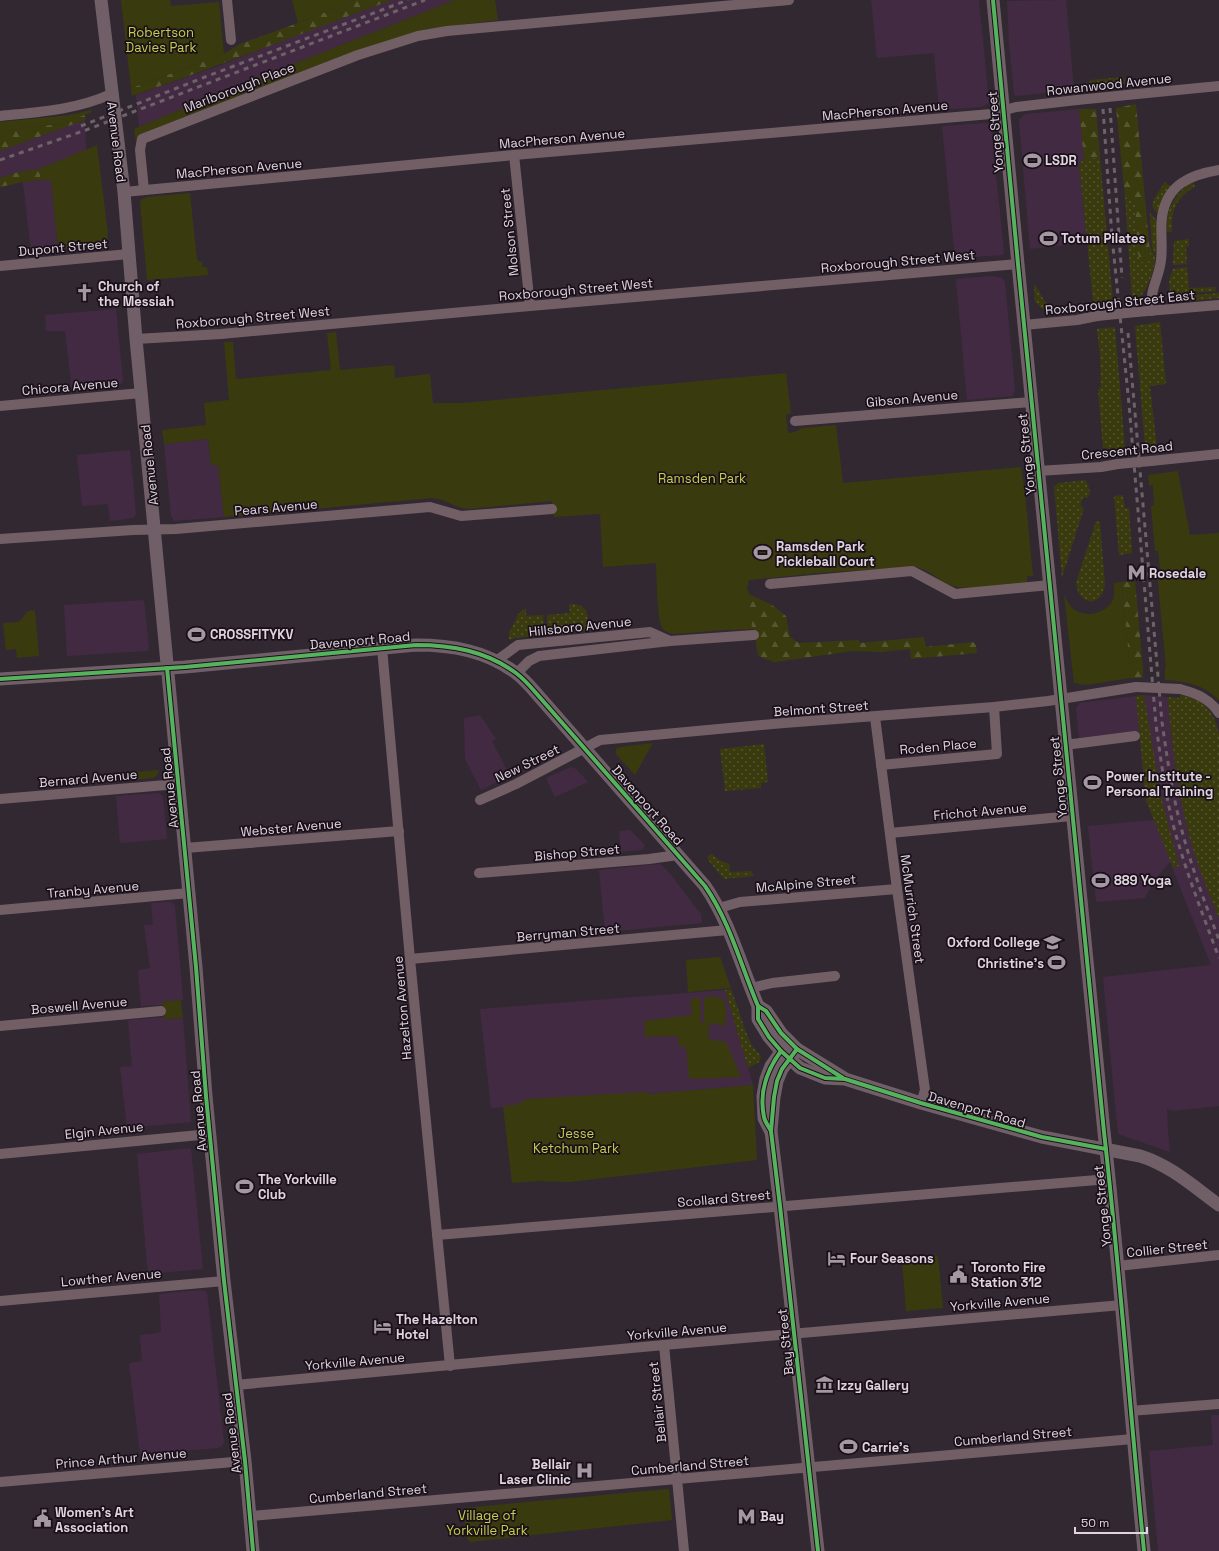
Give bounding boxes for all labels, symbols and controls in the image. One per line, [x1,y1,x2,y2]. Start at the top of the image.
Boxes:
park label: Robertson Davies Park [126,24,196,56]
street label: Marlborough Place [181,59,297,116]
street label: Rowanwood Avenue [1046,69,1172,100]
street label: Yonge Street [983,90,1008,174]
street label: MacPherson Avenue [821,97,949,124]
street label: Avenue Road [103,101,130,183]
street label: MacPherson Avenue [498,125,626,152]
sports icon: LSDR [1022,150,1042,170]
place label: LSDR [1045,152,1077,169]
street label: MacPherson Avenue [175,155,303,182]
street label: Molson Street [496,187,523,277]
sports icon: Totum Pilates [1038,228,1058,248]
place label: Totum Pilates [1061,230,1146,247]
street label: Dupont Street [18,235,109,260]
street label: Roxborough Street West [820,246,976,277]
street label: Roxborough Street West [498,274,654,305]
place label: Church of the Messiah [98,278,174,310]
church icon: Church of the Messiah [75,283,95,303]
street label: Roxborough Street East [1044,286,1196,319]
street label: Roxborough Street West [175,302,331,333]
street label: Chicora Avenue [21,374,119,399]
street label: Gibson Avenue [865,386,959,411]
street label: Yonge Street [1014,412,1039,496]
street label: Avenue Road [137,424,162,506]
street label: Crescent Road [1080,437,1174,464]
park label: Ramsden Park [658,470,746,487]
street label: Pears Avenue [234,495,318,520]
place label: Ramsden Park Pickleball Court [776,538,875,570]
sports icon: Ramsden Park Pickleball Court [753,543,773,563]
metro station icon: Rosedale [1126,563,1146,583]
place label: Rosedale [1149,565,1206,582]
street label: Hillsboro Avenue [528,613,632,640]
sports icon: CROSSFITYKV [187,624,207,644]
place label: CROSSFITYKV [210,626,293,643]
street label: Davenport Road [309,628,411,653]
street label: Belmont Street [773,697,869,720]
street label: Roden Place [899,735,977,758]
street label: Yonge Street [1046,735,1071,819]
street label: New Street [492,741,562,786]
street label: Avenue Road [157,747,182,829]
street label: Davenport Road [608,762,687,849]
street label: Bernard Avenue [38,766,138,791]
place label: Power Institute - Personal Training [1106,768,1213,800]
sports icon: Power Institute - Personal Training [1083,773,1103,793]
street label: Frichot Avenue [933,799,1027,824]
street label: Webster Avenue [240,815,342,840]
street label: Bishop Street [533,840,621,865]
street label: McMurrich Street [896,853,929,965]
sports icon: 889 Yoga [1091,870,1111,890]
street label: McAlpine Street [755,871,857,896]
place label: 889 Yoga [1114,872,1172,889]
street label: Tranby Avenue [46,877,140,902]
street label: Berryman Street [516,920,620,945]
school or university icon: Oxford College [1043,932,1063,952]
place label: Oxford College [947,934,1040,951]
sports icon: Christine's [1047,953,1067,973]
street label: Hazelton Avenue [389,955,416,1061]
place label: Christine's [977,955,1044,972]
street label: Boswell Avenue [30,993,128,1018]
street label: Avenue Road [186,1070,211,1152]
street label: Davenport Road [926,1087,1028,1132]
street label: Elgin Avenue [64,1118,144,1143]
park label: Jesse Ketchum Park [533,1125,619,1157]
street label: Yonge Street [1090,1164,1115,1248]
place label: The Yorkville Club [258,1171,337,1203]
sports icon: The Yorkville Club [235,1176,255,1196]
street label: Scollard Street [677,1186,771,1211]
street label: Collier Street [1126,1236,1209,1261]
hotel icon: Four Seasons [827,1248,847,1268]
place label: Four Seasons [850,1250,934,1267]
place label: Toronto Fire Station 312 [971,1259,1046,1291]
public building icon: Toronto Fire Station 312 [948,1264,968,1284]
street label: Lowther Avenue [60,1265,162,1290]
street label: Yorkville Avenue [949,1290,1051,1315]
street label: Bay Street [774,1308,797,1376]
place label: The Hazelton Hotel [396,1311,478,1343]
hotel icon: The Hazelton Hotel [373,1316,393,1336]
street label: Yorkville Avenue [626,1319,728,1344]
street label: Yorkville Avenue [304,1349,406,1374]
street label: Bellair Street [645,1361,670,1443]
museum icon: Izzy Gallery [814,1375,834,1395]
place label: Izzy Gallery [837,1377,909,1394]
street label: Avenue Road [218,1392,245,1474]
street label: Cumberland Street [953,1423,1073,1450]
sports icon: Carrie’s [839,1437,859,1457]
place label: Carrie’s [862,1439,910,1456]
street label: Prince Arthur Avenue [55,1444,187,1473]
street label: Cumberland Street [630,1452,750,1479]
place label: Bellair Laser Clinic [499,1456,571,1488]
hospital icon: Bellair Laser Clinic [574,1461,594,1481]
street label: Cumberland Street [308,1480,428,1507]
place label: Women's Art Association [55,1504,134,1536]
metro station icon: Bay [737,1506,757,1526]
park label: Village of Yorkville Park [446,1507,528,1539]
place label: Bay [760,1508,784,1525]
public building icon: Women's Art Association [32,1509,52,1529]
scale bar [1075,1509,1147,1535]
text: 50 m [1081,1515,1109,1531]

